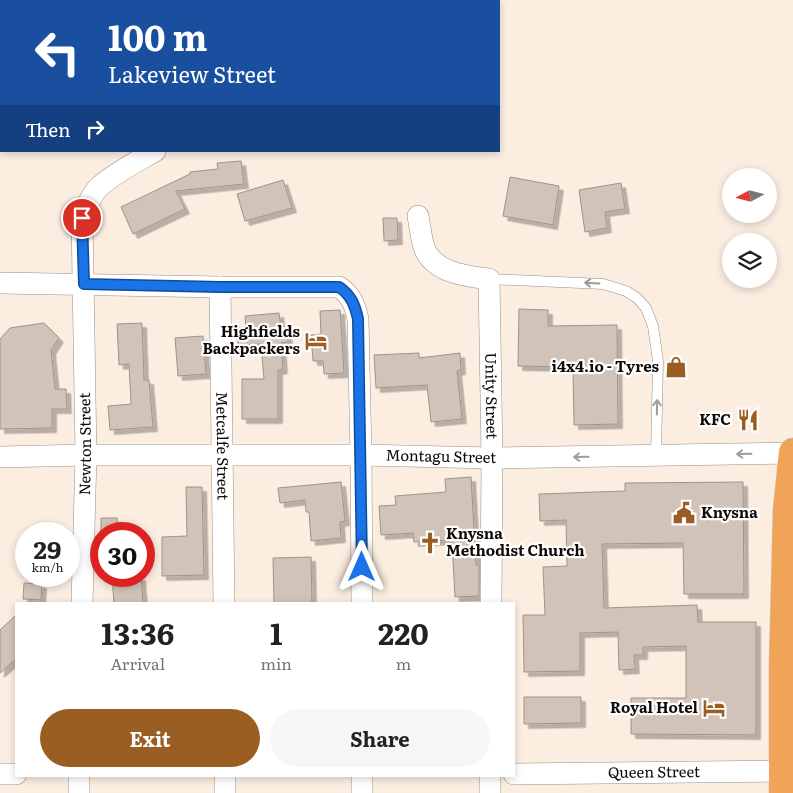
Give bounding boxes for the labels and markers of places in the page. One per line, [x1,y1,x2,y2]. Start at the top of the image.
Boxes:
pin [61,197,103,239]
place label: Highfields Backpackers [202,319,301,359]
hotel icon: Highfields Backpackers [303,328,329,354]
place label: i4x4.io - Tyres [552,354,660,377]
shop icon: i4x4.io - Tyres [663,354,689,380]
place label: KFC [699,407,731,430]
restaurant icon: KFC [735,407,761,433]
public building icon: Knysna [671,500,697,526]
place label: Knysna [701,500,758,523]
place label: Knysna Methodist Church [446,521,585,561]
church icon: Knysna Methodist Church [417,530,443,556]
place label: Royal Hotel [610,695,699,718]
hotel icon: Royal Hotel [701,695,727,721]

